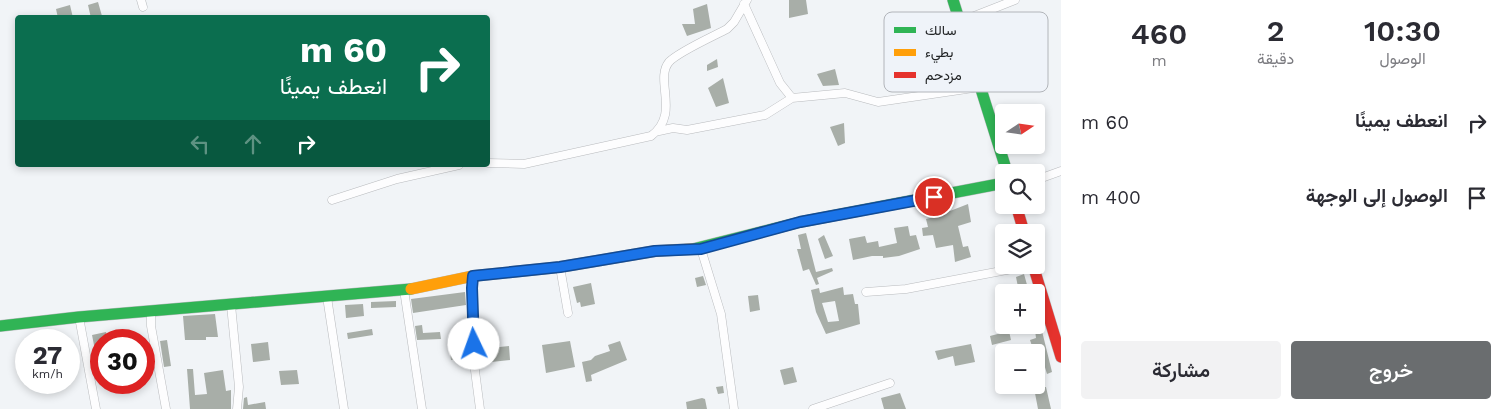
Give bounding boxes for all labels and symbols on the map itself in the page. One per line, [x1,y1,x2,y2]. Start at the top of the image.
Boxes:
legend [884,12,1048,92]
text: سالك [925,22,956,38]
text: بطيء [925,44,953,64]
text: مزدحم [925,67,962,84]
north arrow [995,104,1045,154]
pin [913,176,955,218]
position arrow [447,317,499,369]
speed limit sign: 30 [90,329,155,394]

